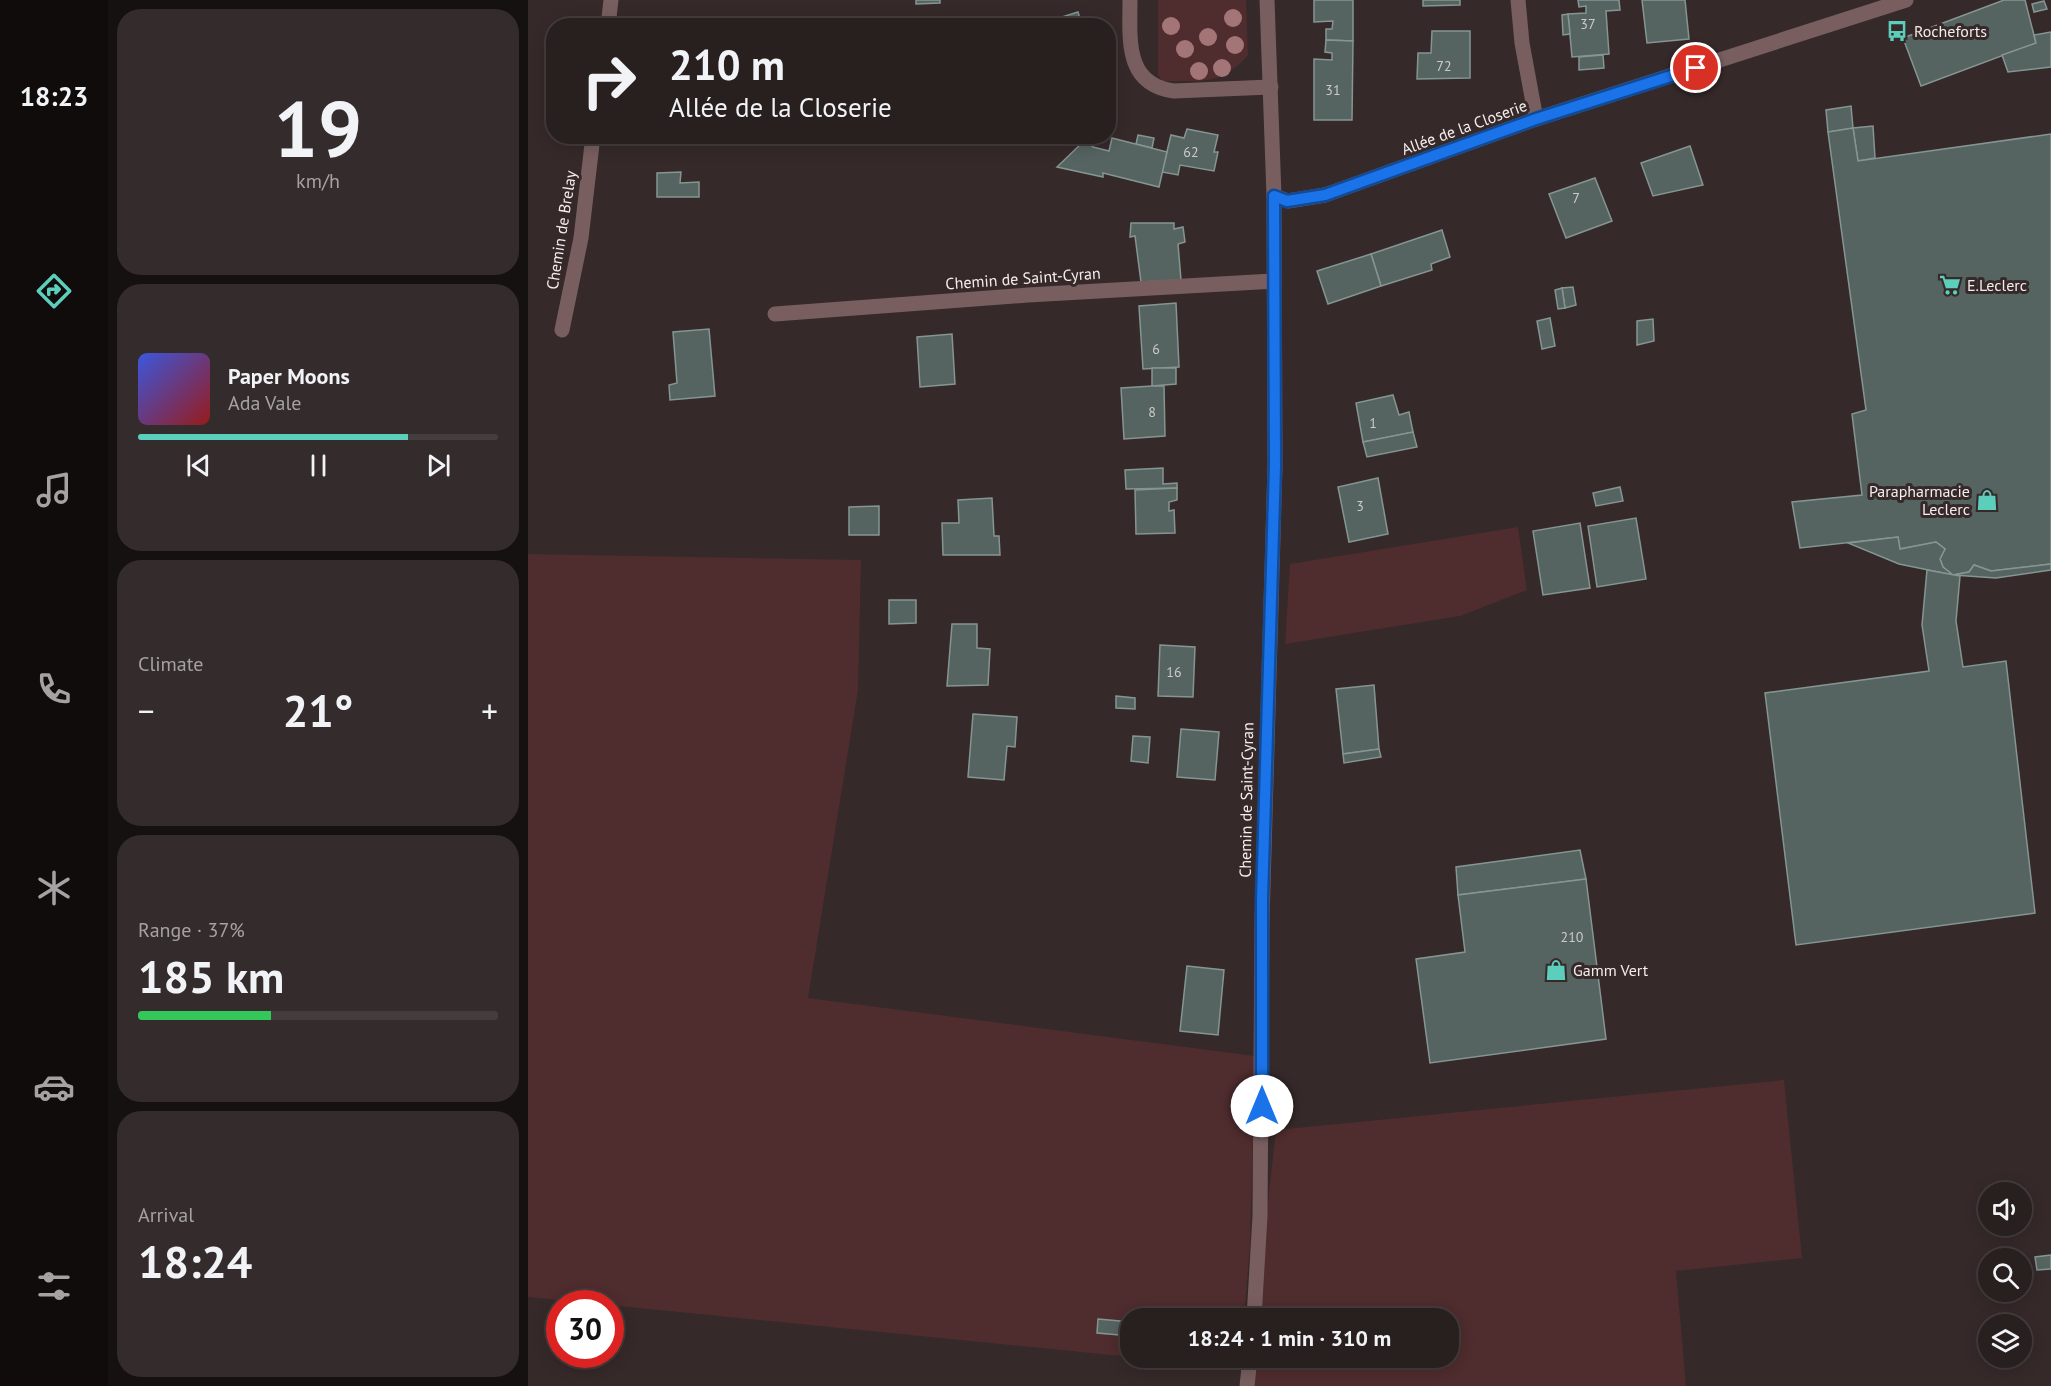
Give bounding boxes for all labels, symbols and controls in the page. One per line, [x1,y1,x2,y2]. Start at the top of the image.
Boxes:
house number: 37 [1580,15,1596,33]
bus stop icon: Rocheforts [1885,19,1909,43]
place label: Rocheforts [1914,21,1987,41]
text: 210 m [669,37,785,92]
icon: right [570,42,648,120]
pin [1670,42,1721,93]
icon: arrive [1679,51,1712,84]
house number: 72 [1436,57,1452,75]
text: 19 [274,78,362,179]
text: 18:23 [20,79,88,113]
house number: 31 [1325,81,1341,99]
text: Allée de la Closerie [669,90,892,124]
street label: Allée de la Closerie [1399,95,1529,159]
house number: 62 [1183,143,1199,161]
text: km/h [296,168,340,194]
street label: Chemin de Brelay [542,168,580,291]
house number: 7 [1572,189,1580,207]
street label: Chemin de Saint-Cyran [945,263,1101,293]
icon: directions [33,270,75,312]
supermarket icon: E.Leclerc [1938,273,1962,297]
place label: E.Leclerc [1967,275,2027,295]
house number: 6 [1152,340,1160,358]
text: Paper Moons [228,362,350,390]
text: Ada Vale [228,390,301,416]
house number: 8 [1148,403,1156,421]
house number: 1 [1369,414,1377,432]
icon: previous [182,449,215,482]
icon: pause [302,449,335,482]
icon: next [422,449,455,482]
icon: music [33,469,75,511]
place label: Parapharmacie Leclerc [1869,481,1970,519]
shop icon: Parapharmacie Leclerc [1975,488,1999,512]
house number: 3 [1356,497,1364,515]
text: Climate [138,651,204,677]
house number: 16 [1166,663,1182,681]
icon: phone [33,668,75,710]
text: 21° [283,681,353,739]
text: − [138,689,155,732]
text: + [481,689,498,732]
street label: Chemin de Saint-Cyran [1235,722,1257,878]
icon: climate [33,867,75,909]
text: Range · 37% [138,917,245,943]
house number: 210 [1561,928,1584,946]
text: 185 km [138,947,284,1005]
shop icon: Gamm Vert [1544,958,1568,982]
place label: Gamm Vert [1573,960,1649,980]
icon: car [33,1066,75,1108]
position arrow [1230,1074,1294,1138]
map controls [1978,1182,2032,1368]
button: sound [1978,1182,2032,1236]
text: Arrival [138,1202,194,1228]
text: 18:24 [138,1232,252,1290]
button: search [1978,1248,2032,1302]
icon: filters [33,1265,75,1307]
speed limit sign: 30 [546,1290,624,1368]
button: layers [1978,1314,2032,1368]
text: 18:24 · 1 min · 310 m [1188,1324,1391,1352]

